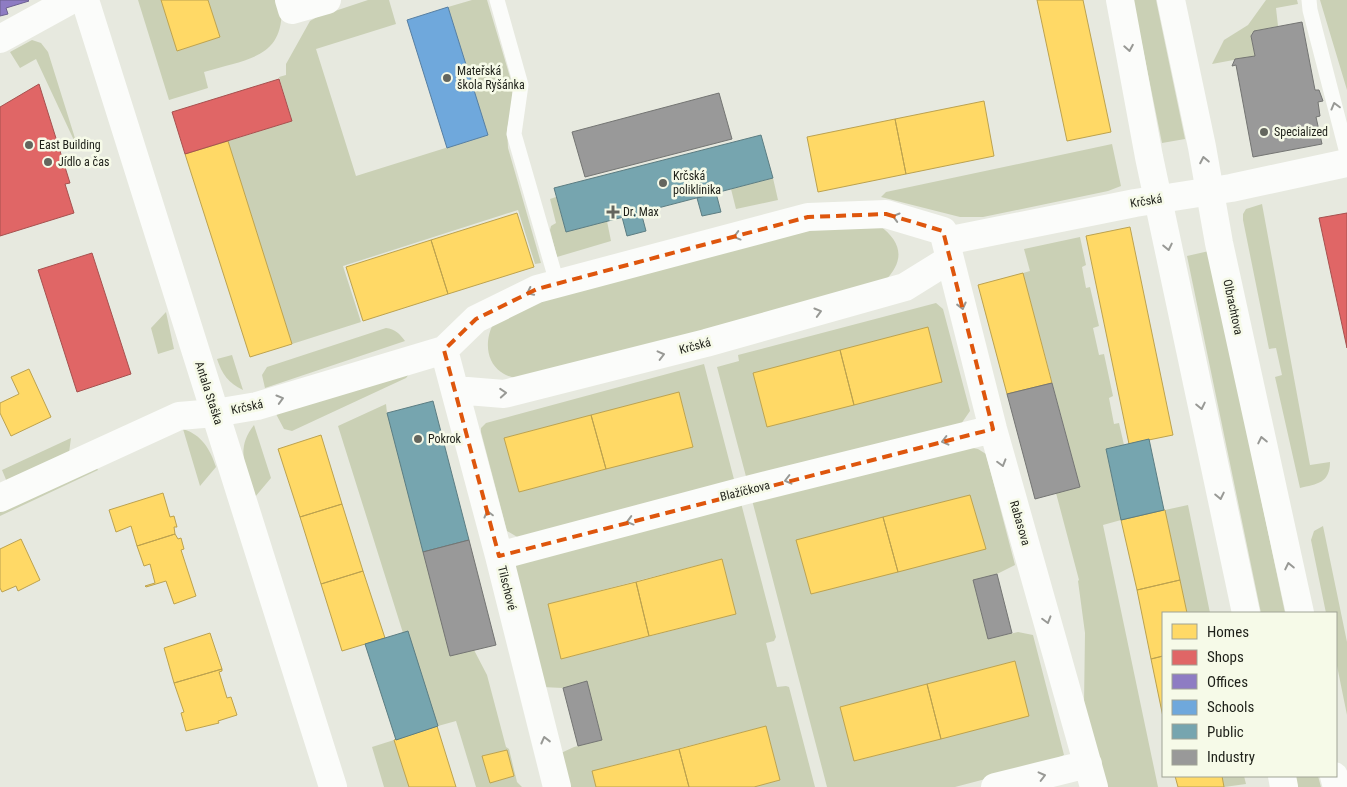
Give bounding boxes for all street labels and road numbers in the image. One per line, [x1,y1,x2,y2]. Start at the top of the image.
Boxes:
street label: Krčská [1129,192,1163,210]
street label: Olbrachtova [1220,278,1246,336]
street label: Krčská [678,335,713,357]
street label: Antala Staška [192,360,226,427]
street label: Krčská [230,397,264,417]
street label: Blažíčkova [719,478,772,504]
street label: Rabasova [1007,499,1033,547]
street label: Tilschové [495,564,519,612]

